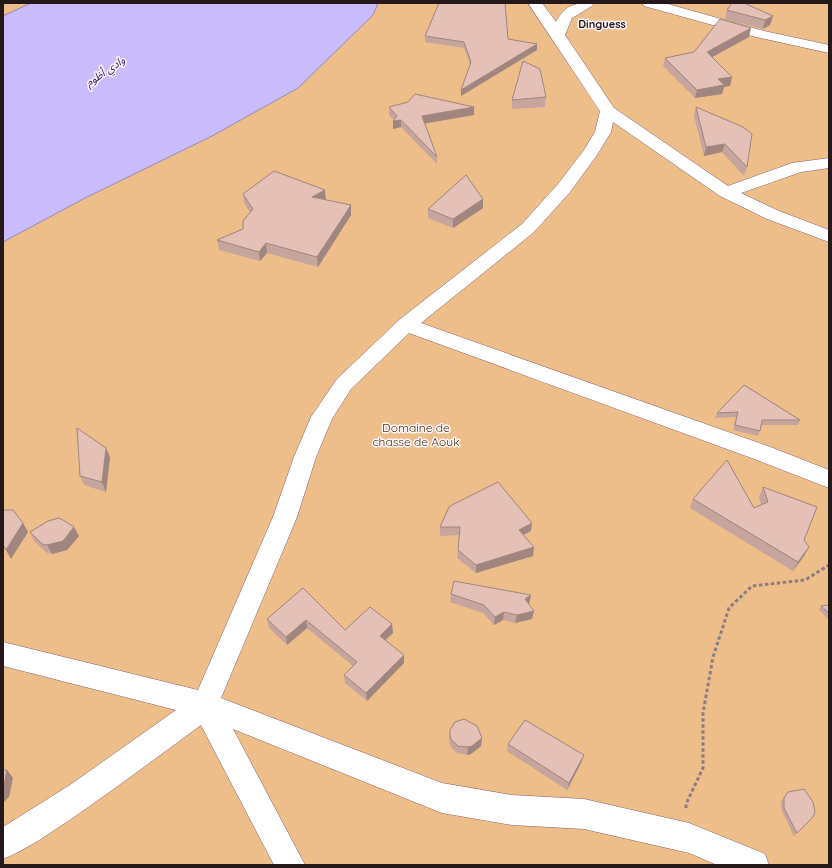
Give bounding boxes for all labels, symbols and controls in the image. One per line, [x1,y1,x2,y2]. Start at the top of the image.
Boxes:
district label: Dinguess [578,17,626,31]
water label: وادي أظوم [82,53,129,92]
park label: Domaine de chasse de Aouk [372,420,460,449]

